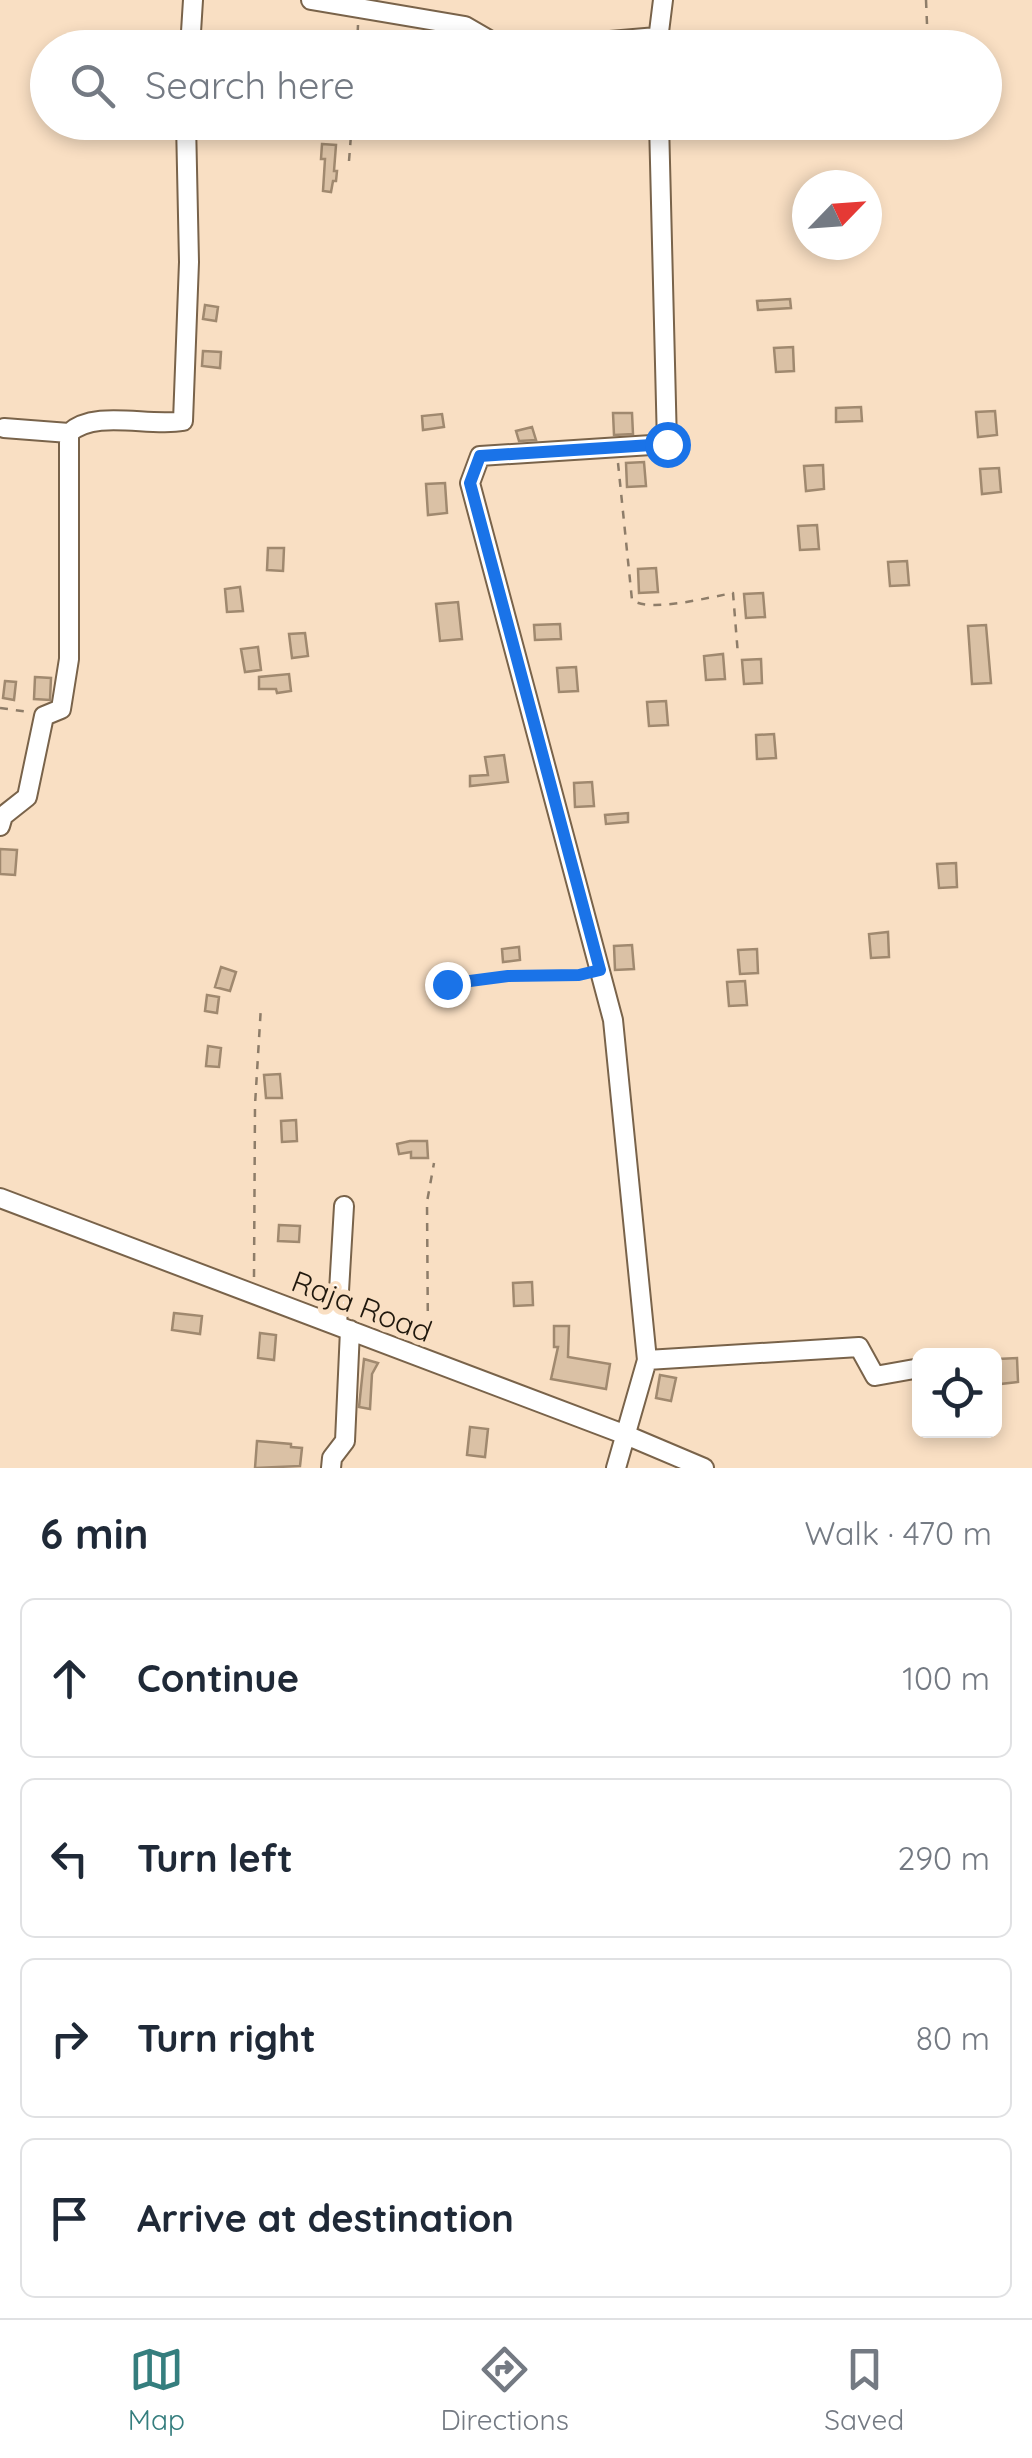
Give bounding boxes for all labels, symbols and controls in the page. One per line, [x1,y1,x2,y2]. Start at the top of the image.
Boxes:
search box [30,30,1002,140]
icon: search [65,58,120,113]
text: Search here [145,61,355,109]
north arrow [792,170,882,260]
route start [645,422,691,468]
route end [425,962,471,1008]
street label: Raja Road [286,1262,438,1350]
map controls [912,1348,1002,1438]
button: locate [912,1348,1002,1438]
text: 6 min [40,1507,149,1560]
text: Walk · 470 m [805,1513,992,1553]
icon: ahead [42,1651,97,1706]
text: Continue [137,1654,299,1702]
text: 100 m [902,1658,990,1698]
icon: left [42,1831,97,1886]
text: Turn left [137,1834,293,1882]
text: 290 m [897,1838,990,1878]
icon: right [42,2011,97,2066]
text: Turn right [137,2014,316,2062]
text: 80 m [916,2018,990,2058]
icon: arrive [42,2191,97,2246]
text: Arrive at destination [137,2194,514,2242]
tab: Map [128,2342,185,2437]
tab: Directions [440,2342,569,2437]
tab: Saved [824,2342,904,2437]

